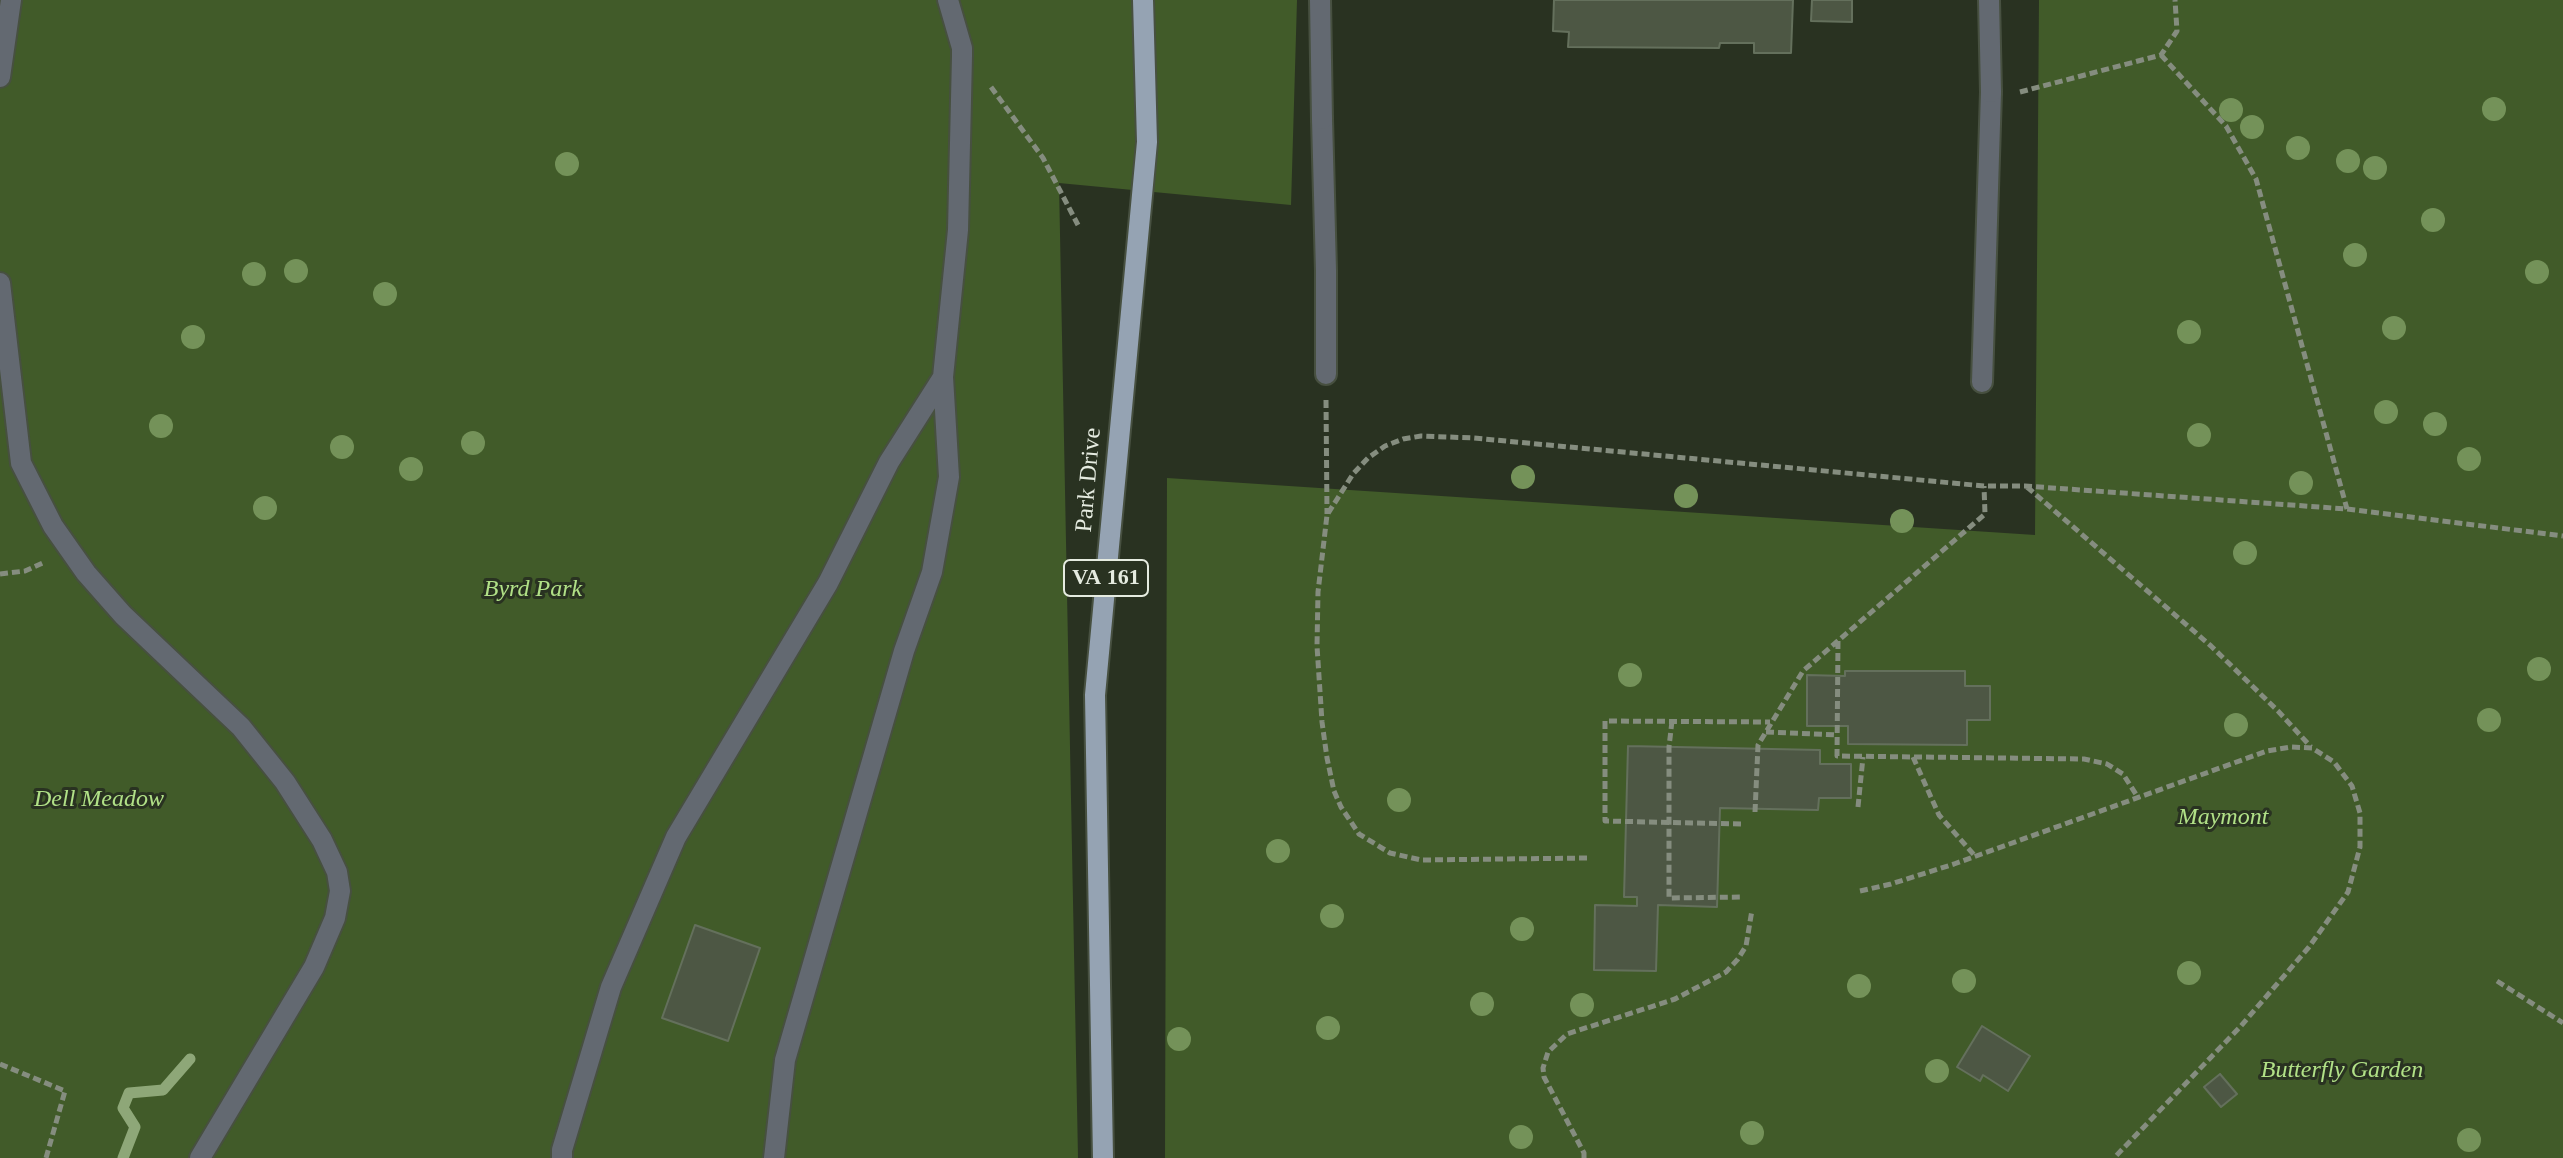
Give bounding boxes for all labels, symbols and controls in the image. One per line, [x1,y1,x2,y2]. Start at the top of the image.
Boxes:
street label: Park Drive [1070,427,1108,533]
road number: VA 161 [1064,560,1148,596]
park label: Byrd Park [484,576,582,604]
park label: Dell Meadow [34,786,164,814]
park label: Maymont [2178,804,2268,832]
park label: Butterfly Garden [2261,1057,2423,1085]

